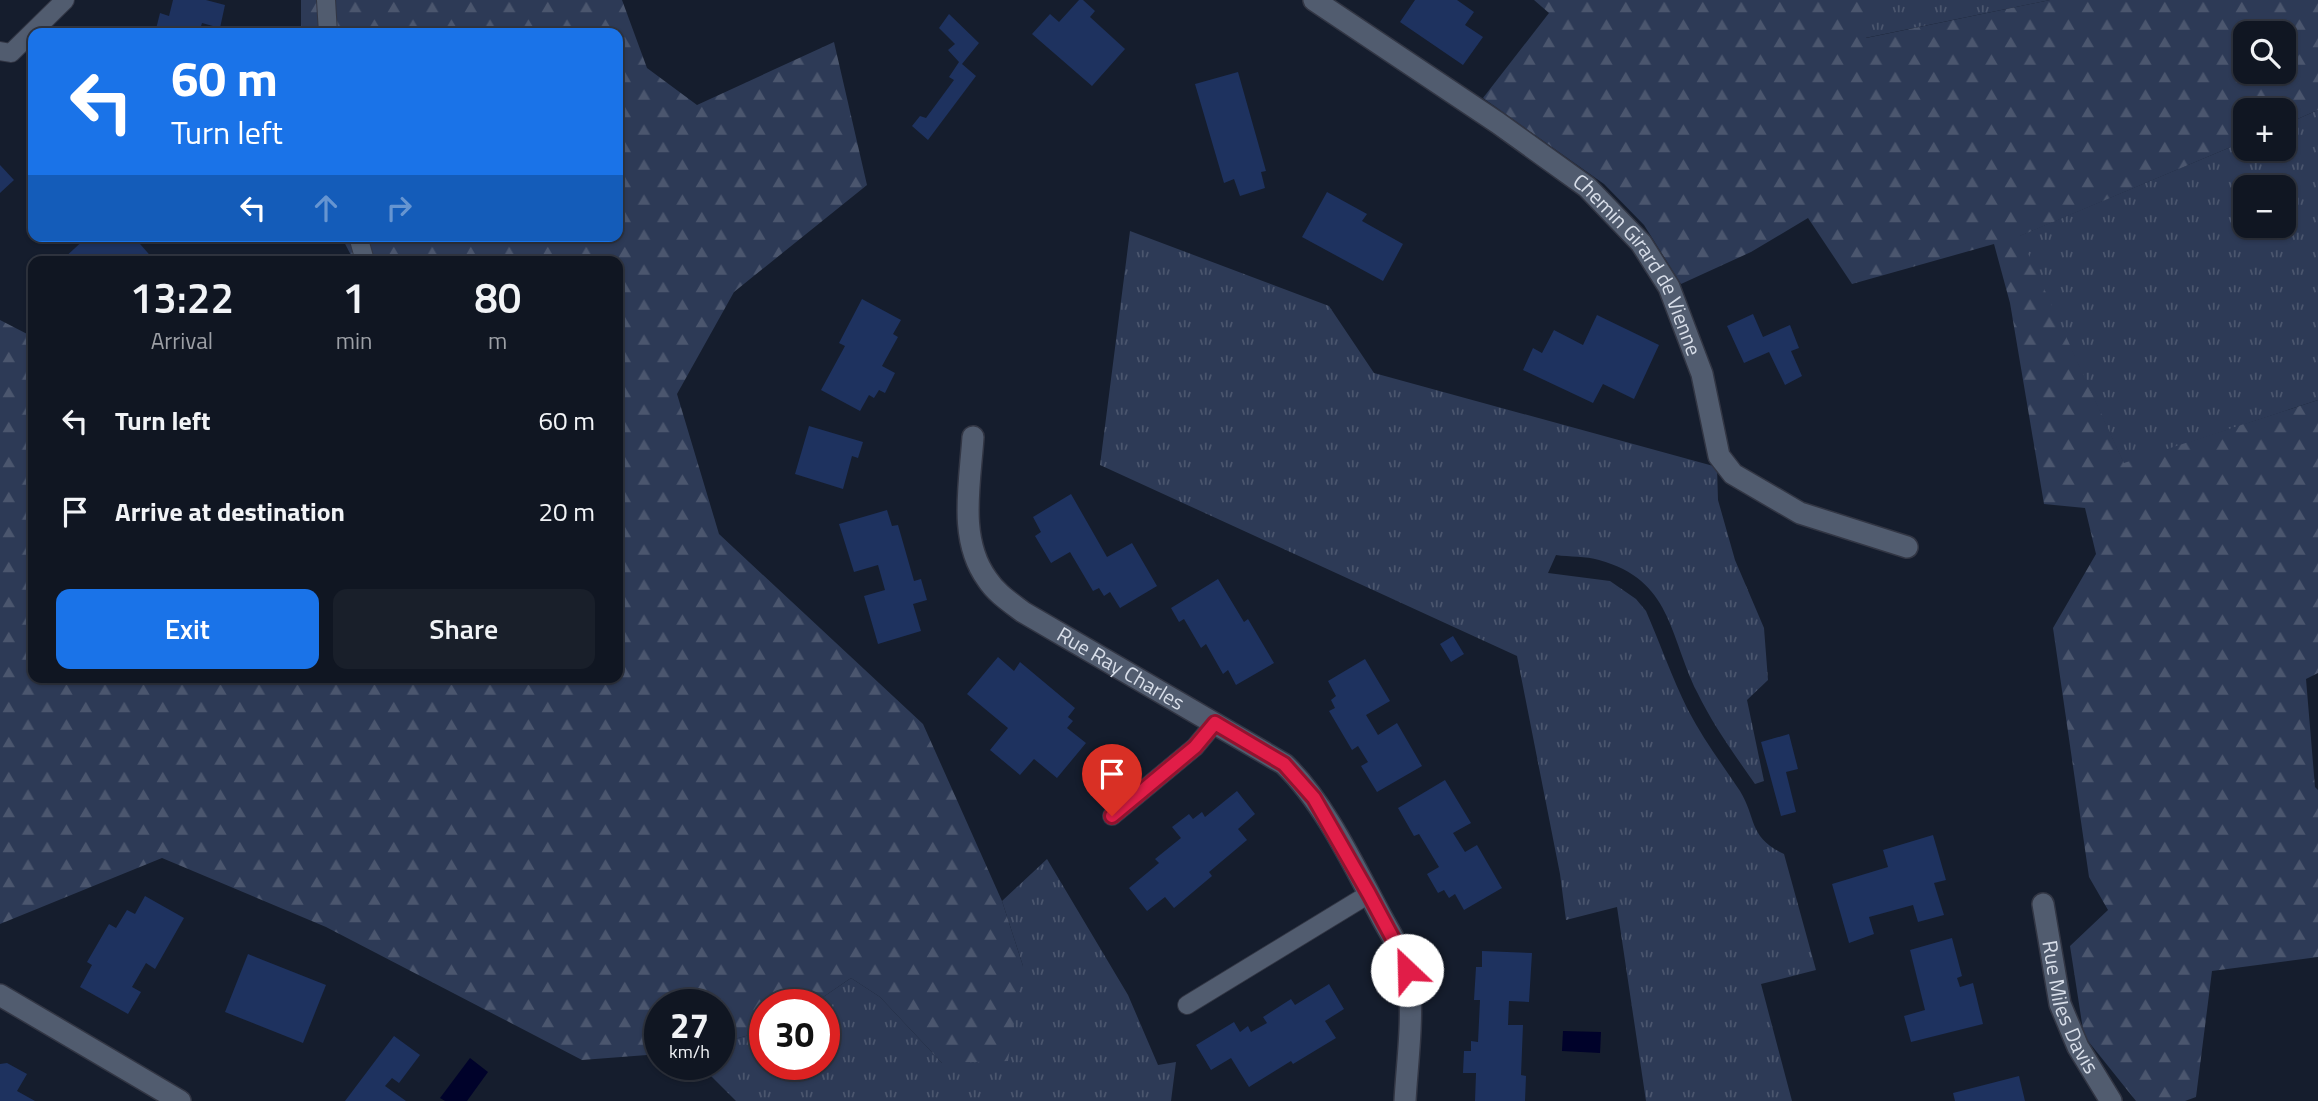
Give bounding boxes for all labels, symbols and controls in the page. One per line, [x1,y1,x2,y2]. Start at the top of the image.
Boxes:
map controls [2233,21,2296,238]
button: search [2233,21,2296,84]
text: 60 m [171,40,278,115]
icon: left [56,56,147,147]
button: + [2233,98,2296,161]
text: Turn left [171,108,283,156]
street label: Chemin Girard de Vienne [1567,165,1711,360]
button: − [2233,175,2296,238]
icon: left [234,189,272,227]
icon: ahead [307,189,345,227]
icon: right [380,189,418,227]
text: 13:22 [130,265,234,329]
text: 1 [342,265,366,329]
text: 80 [474,265,521,329]
text: Arrival [151,323,213,358]
text: min [336,323,372,358]
text: m [488,323,507,358]
text: Turn left [115,401,210,440]
text: 60 m [538,401,595,440]
icon: left [56,402,94,440]
text: Arrive at destination [115,492,345,531]
text: 20 m [538,492,595,531]
icon: arrive [56,493,94,531]
button: Exit [56,589,319,669]
button: Share [333,589,595,669]
street label: Rue Ray Charles [1051,618,1191,718]
pin [1082,744,1142,816]
icon: arrive [1093,755,1131,793]
position arrow [1370,933,1444,1007]
street label: Rue Miles Davis [2034,938,2108,1079]
speed limit sign: 30 [749,989,840,1080]
text: 27 [670,998,709,1052]
text: km/h [669,1038,710,1065]

